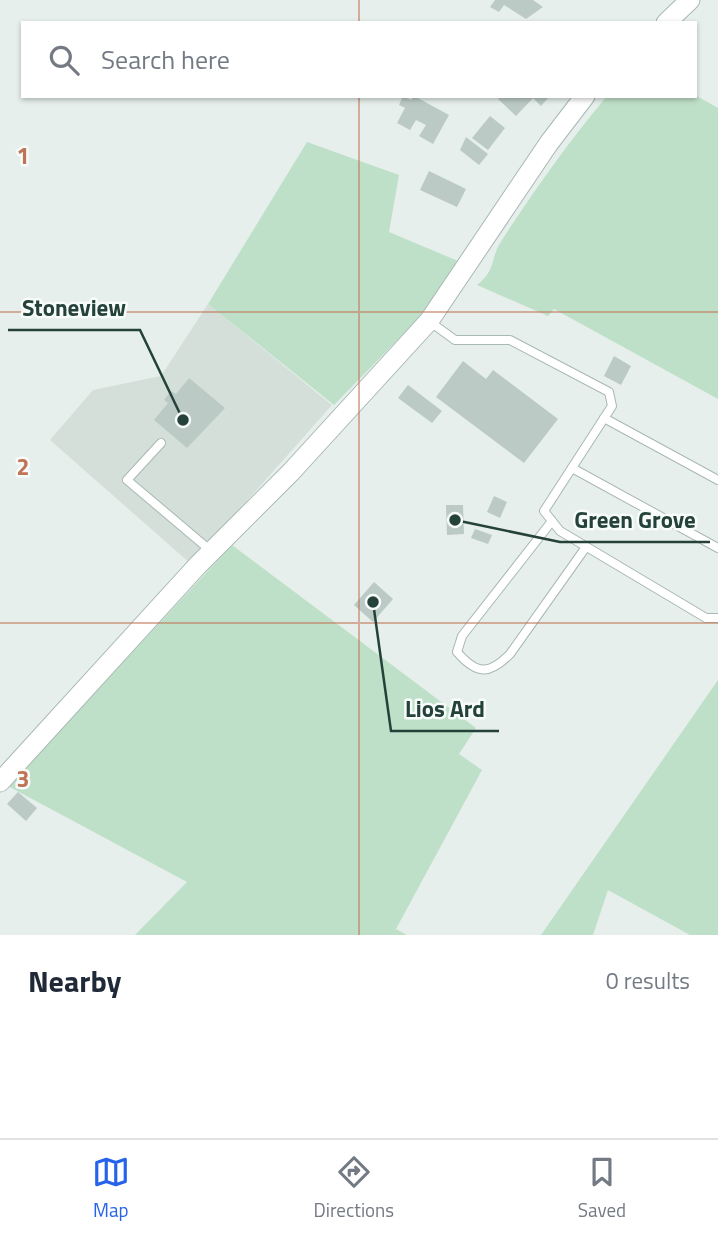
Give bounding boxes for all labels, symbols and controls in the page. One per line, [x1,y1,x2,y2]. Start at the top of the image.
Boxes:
search box [21,21,697,98]
text: Search here [101,40,230,79]
icon: search [45,41,83,79]
text: 1 [17,138,29,173]
callout: Stoneview [8,286,140,330]
text: Stoneview [22,290,126,325]
text: 2 [17,449,29,484]
callout: Green Grove [560,498,710,542]
text: Green Grove [574,502,696,537]
callout: Lios Ard [391,687,499,731]
text: Lios Ard [405,691,485,726]
text: 3 [17,761,29,796]
text: Nearby [28,958,121,1004]
text: 0 results [606,963,690,998]
tab: Map [92,1153,130,1224]
tab: Directions [314,1153,394,1224]
tab: Saved [578,1153,626,1224]

